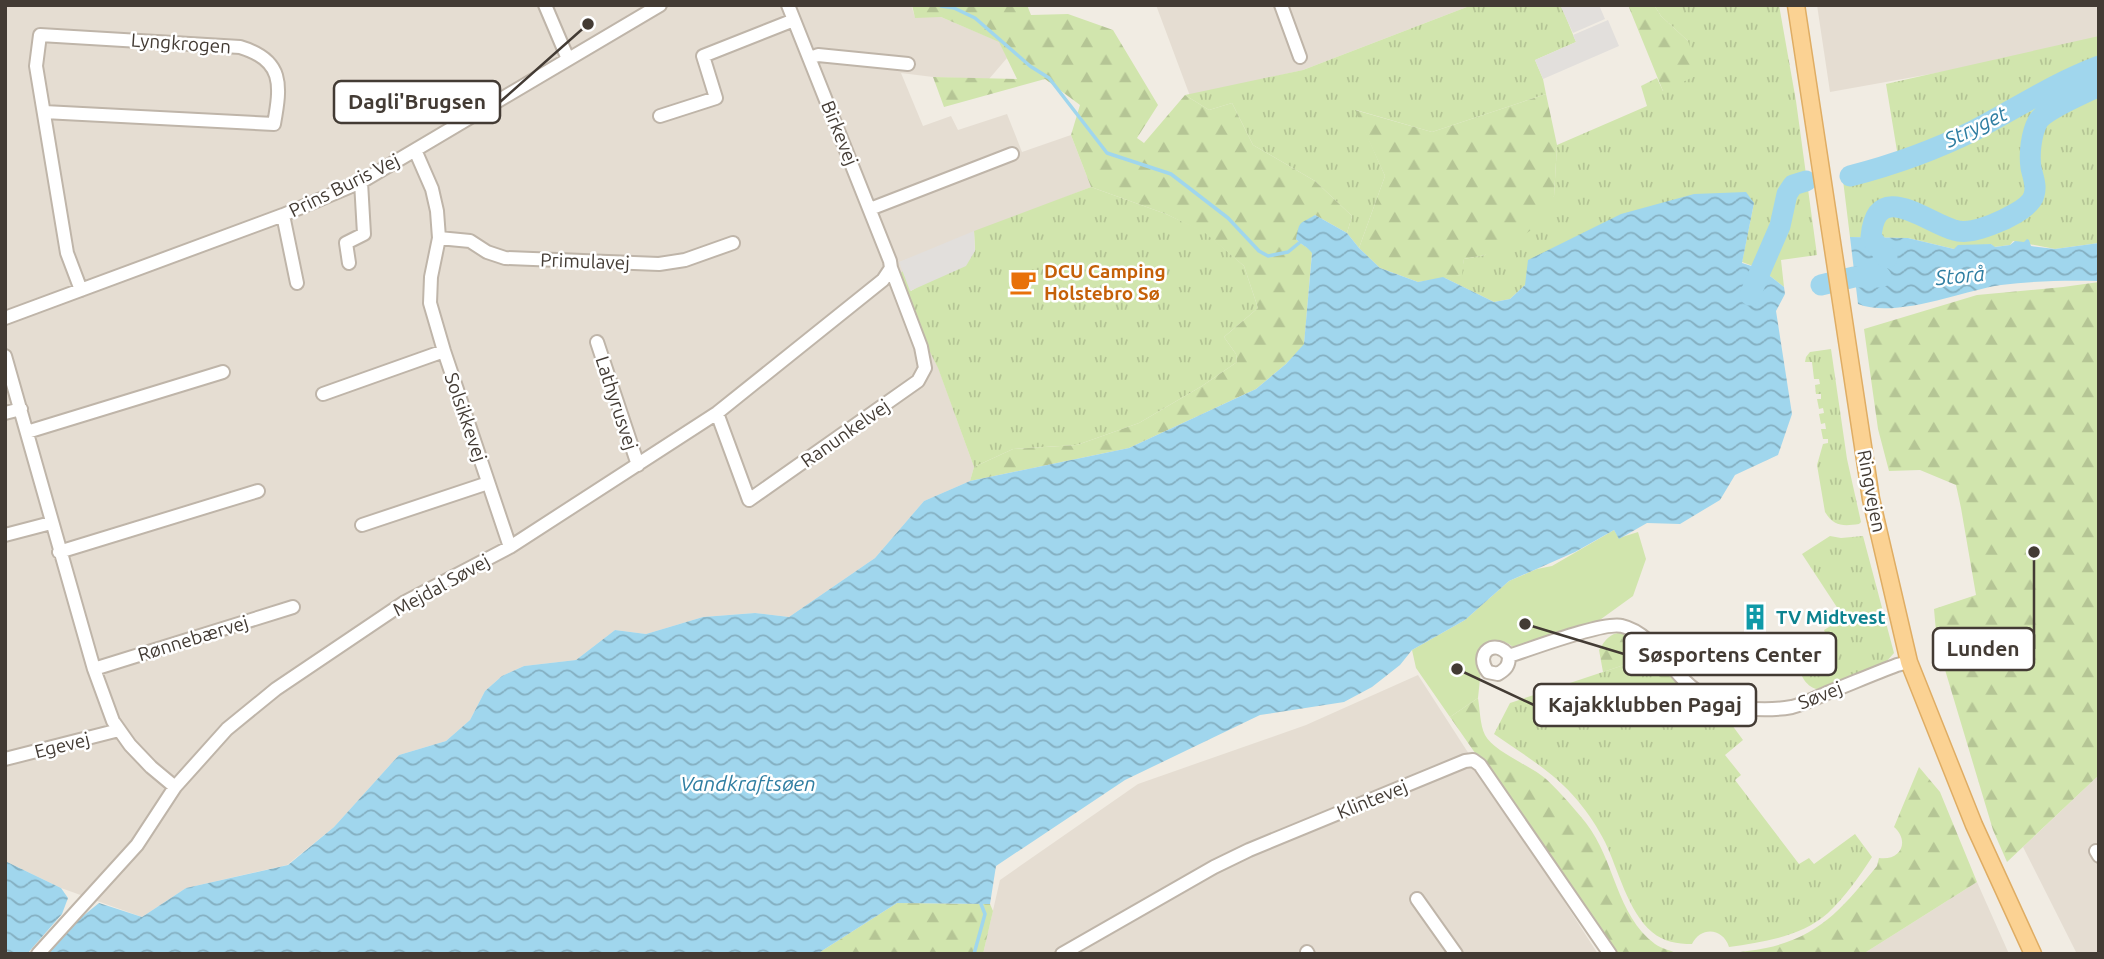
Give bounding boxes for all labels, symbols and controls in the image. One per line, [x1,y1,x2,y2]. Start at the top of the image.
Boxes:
street label: Lyngkrogen [130,29,232,57]
callout: Dagli'Brugsen [334,81,500,123]
text: Dagli'Brugsen [348,89,486,113]
street label: Birkevej [817,97,863,169]
water label: Stryget [1939,100,2012,152]
street label: Prins Buris Vej [285,149,403,221]
street label: Primulavej [540,248,630,274]
place label: DCU Camping Holstebro Sø [1044,260,1166,304]
water label: Storå [1933,261,1986,289]
cafe icon: DCU Camping Holstebro Sø [1008,267,1038,297]
street label: Lathyrusvej [591,353,643,453]
street label: Solsikkevej [441,370,491,464]
street label: Ranunkelvej [796,394,894,472]
street label: Ringvejen [1853,448,1891,534]
street label: Mejdal Søvej [389,549,493,621]
building icon: TV Midtvest [1740,602,1770,632]
place label: TV Midtvest [1776,606,1886,628]
street label: Rønnebærvej [135,611,251,665]
callout: Lunden [1933,628,2034,670]
callout: Søsportens Center [1624,633,1836,675]
text: Lunden [1946,636,2020,660]
text: Søsportens Center [1638,642,1822,666]
street label: Søvej [1795,677,1845,713]
callout: Kajakklubben Pagaj [1534,684,1756,726]
text: Kajakklubben Pagaj [1548,692,1742,716]
street label: Egevej [32,728,92,762]
water label: Vandkraftsøen [680,771,816,795]
street label: Klintevej [1333,775,1411,823]

